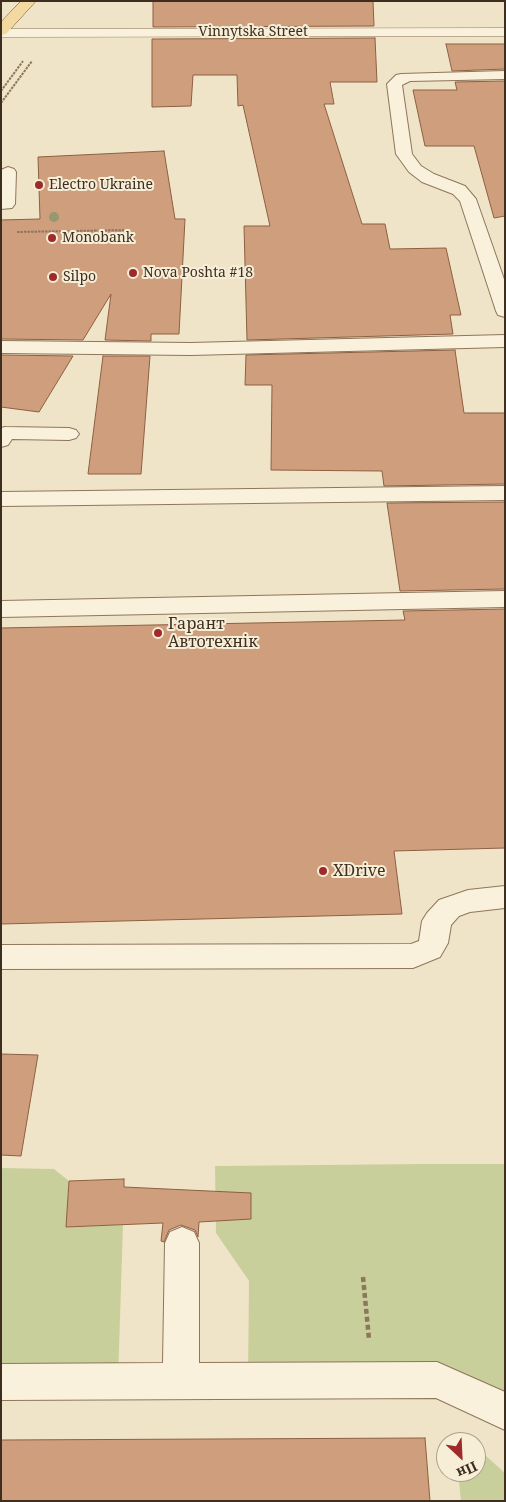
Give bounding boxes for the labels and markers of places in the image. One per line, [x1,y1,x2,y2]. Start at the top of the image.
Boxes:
place label: Electro Ukraine [49,177,153,193]
marker: Electro Ukraine [33,179,45,191]
place label: Monobank [62,230,134,246]
marker: Monobank [46,232,58,244]
place label: Nova Poshta #18 [143,265,253,281]
marker: Nova Poshta #18 [127,267,139,279]
place label: Silpo [63,269,96,285]
marker: Silpo [47,271,59,283]
place label: Гарант Автотехнік [168,614,258,652]
marker: Гарант Автотехнік [152,627,164,639]
place label: XDrive [333,861,386,881]
marker: XDrive [317,865,329,877]

